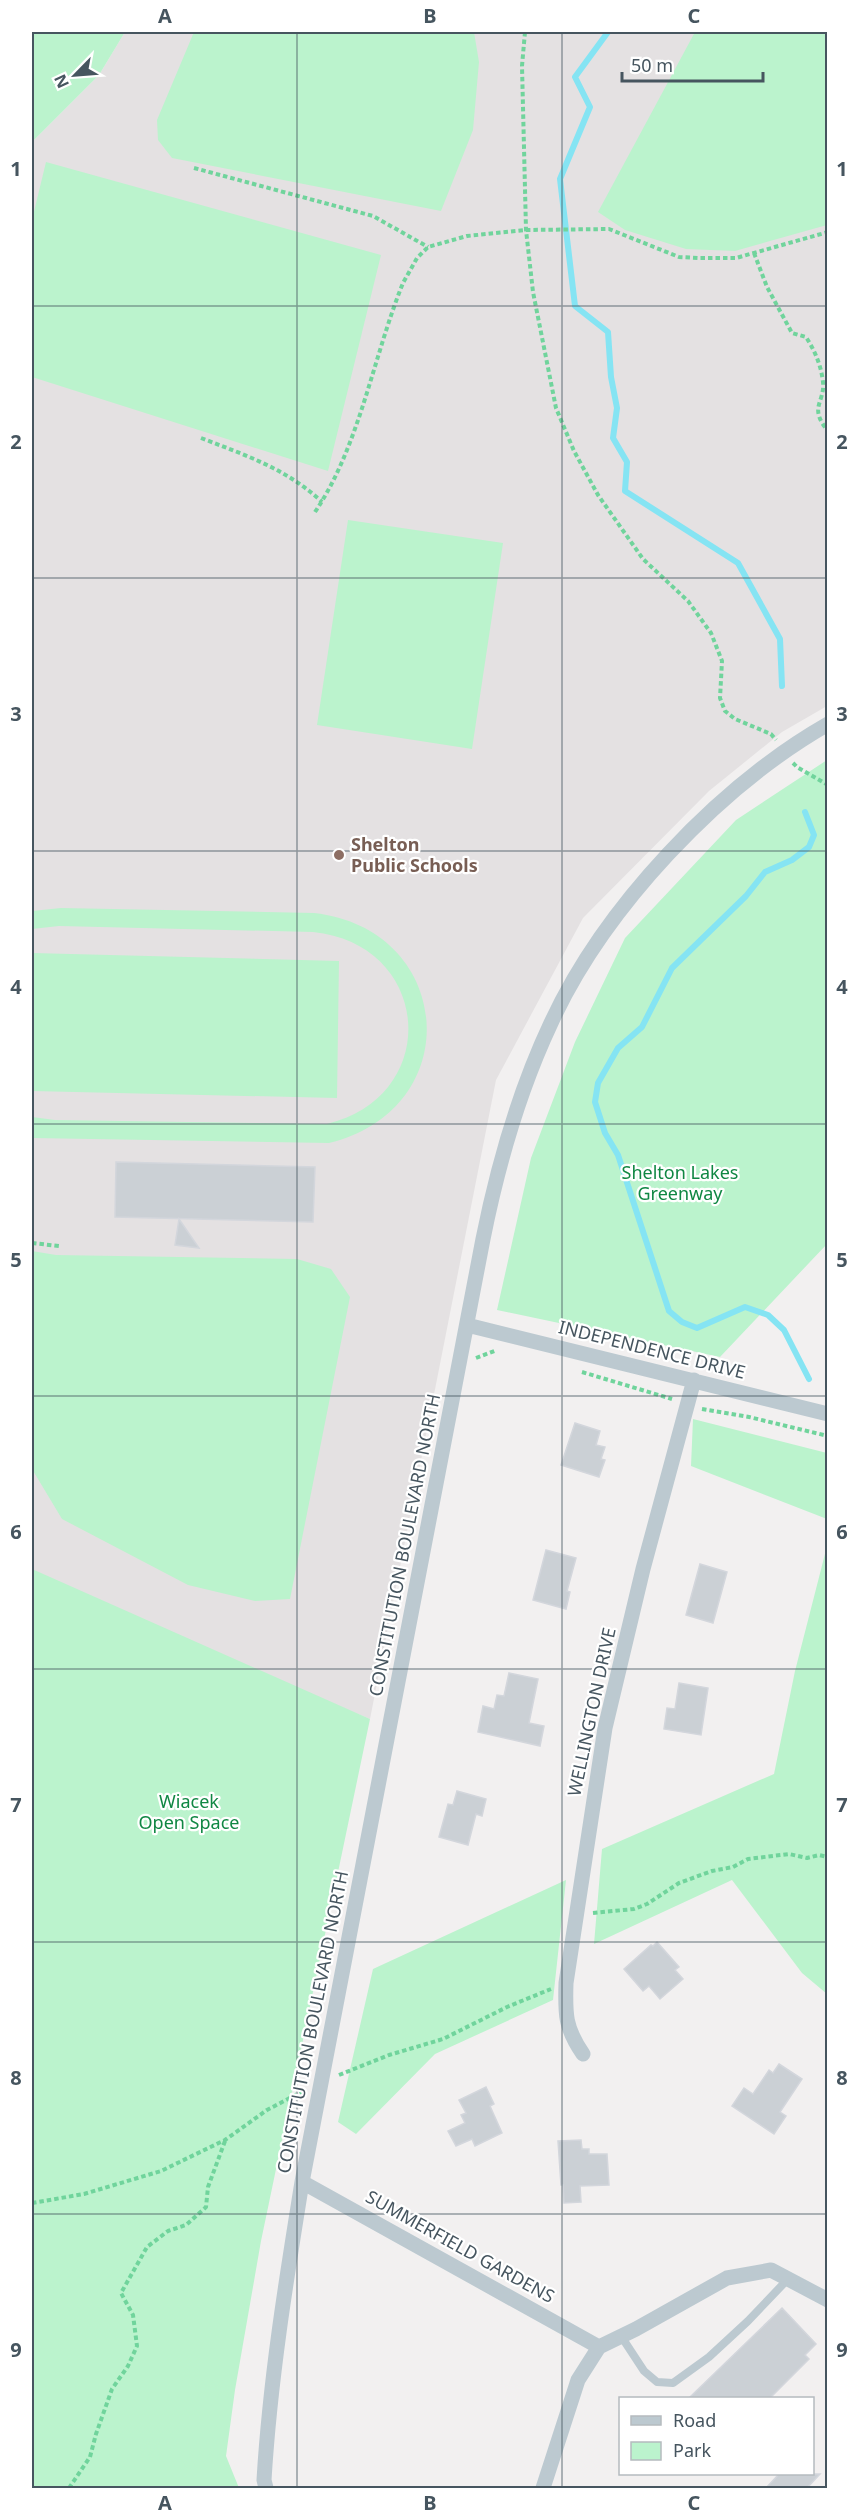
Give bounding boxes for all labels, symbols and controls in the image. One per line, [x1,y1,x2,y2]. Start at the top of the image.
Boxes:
text: A [158,2,172,29]
text: B [423,2,437,29]
text: C [688,2,701,29]
north arrow [45,45,105,105]
scale bar [622,45,763,83]
text: 50 m [631,53,673,77]
text: N [49,71,74,92]
text: 1 [10,155,22,182]
text: 1 [836,155,848,182]
text: 2 [10,428,22,455]
text: 2 [836,428,848,455]
text: 3 [10,700,22,727]
text: 3 [836,700,848,727]
place label: Shelton Public Schools [351,832,478,877]
marker: Shelton Public Schools [332,848,346,862]
text: 4 [10,973,22,1000]
text: 4 [836,973,848,1000]
park label: Shelton Lakes Greenway [622,1160,738,1205]
text: 5 [10,1246,22,1273]
text: 5 [836,1246,848,1273]
street label: INDEPENDENCE DRIVE [556,1314,748,1384]
street label: CONSTITUTION BOULEVARD NORTH [363,1392,445,1698]
text: 6 [10,1518,22,1545]
text: 6 [836,1518,848,1545]
street label: WELLINGTON DRIVE [561,1625,621,1798]
park label: Wiacek Open Space [139,1789,239,1834]
text: 7 [10,1791,22,1818]
text: 7 [836,1791,848,1818]
street label: CONSTITUTION BOULEVARD NORTH [271,1869,353,2175]
text: 8 [10,2064,22,2091]
text: 8 [836,2064,848,2091]
street label: SUMMERFIELD GARDENS [362,2184,559,2308]
text: 9 [10,2336,22,2363]
text: 9 [836,2336,848,2363]
legend [619,2397,814,2475]
text: Road [673,2408,716,2432]
text: Park [673,2438,711,2462]
text: A [158,2489,172,2516]
text: B [423,2489,437,2516]
text: C [688,2489,701,2516]

